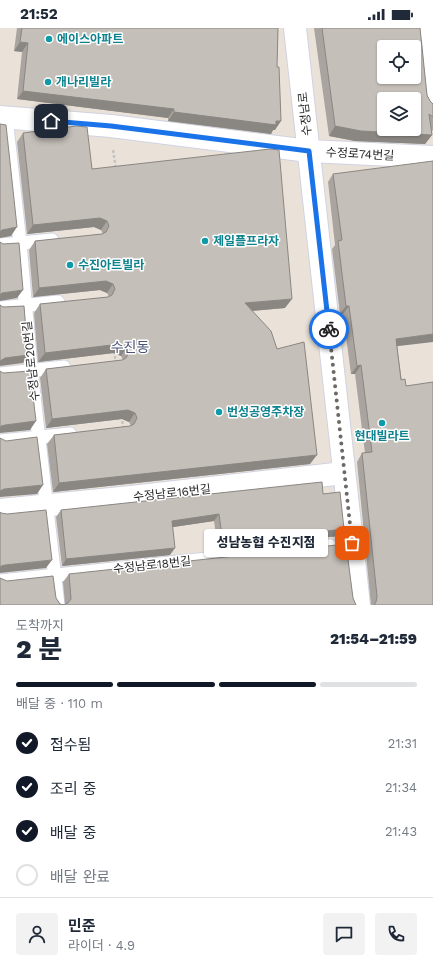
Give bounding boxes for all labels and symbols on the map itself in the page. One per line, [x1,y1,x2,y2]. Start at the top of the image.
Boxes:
place label: 에이스아파트 [57,32,123,46]
marker: 에이스아파트 [44,34,54,44]
place label: 개나리빌라 [56,75,111,89]
marker: 개나리빌라 [43,77,53,87]
street label: 수정남로 [296,91,314,137]
pin [34,104,68,138]
street label: 수정로74번길 [325,145,395,163]
place label: 제일플프라자 [213,234,279,248]
marker: 제일플프라자 [200,236,210,246]
place label: 수진아트빌라 [78,258,144,272]
marker: 수진아트빌라 [65,260,75,270]
courier [309,309,349,349]
street label: 수정남로20번길 [20,320,42,402]
district label: 수진동 [111,339,149,355]
place label: 번성공영주차장 [227,405,304,419]
marker: 번성공영주차장 [214,407,224,417]
marker: 현대빌라트 [377,418,387,428]
place label: 현대빌라트 [354,429,410,443]
street label: 수정남로16번길 [132,482,212,504]
pin [335,526,369,560]
callout: 성남농협 수진지점 [204,529,328,557]
street label: 수정남로18번길 [112,554,192,576]

